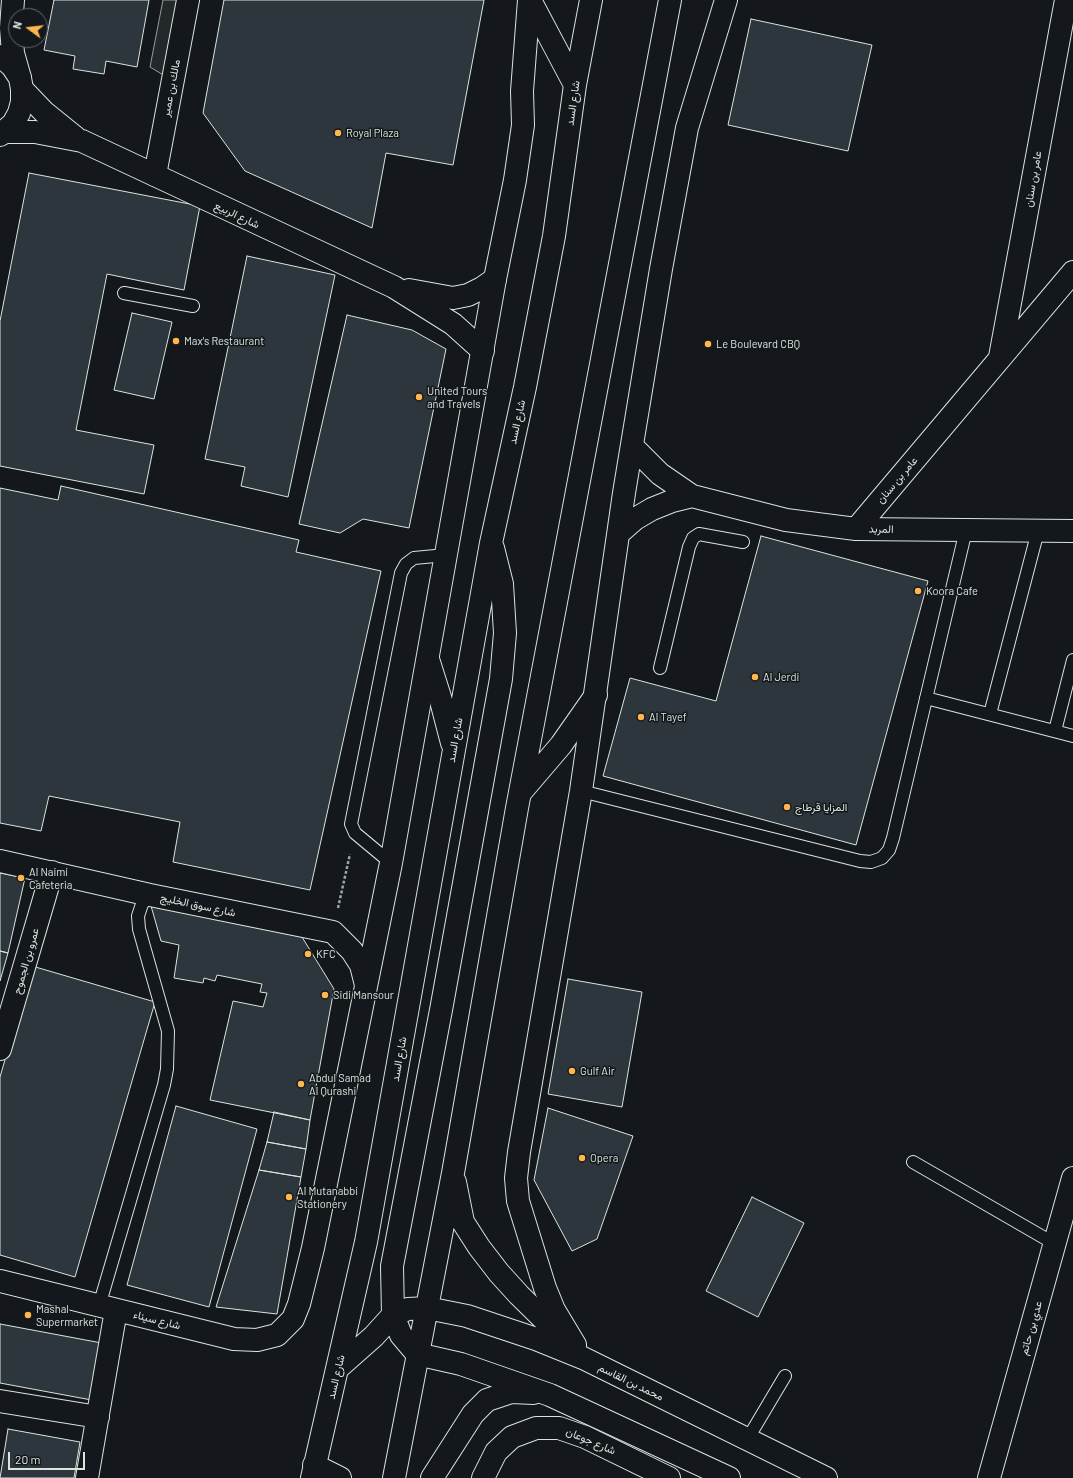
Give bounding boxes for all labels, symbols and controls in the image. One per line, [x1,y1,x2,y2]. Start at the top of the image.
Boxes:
north arrow [8,8,48,48]
text: N [10,20,24,30]
street label: مالك بن عمير [159,58,183,118]
street label: شارع السد [563,80,583,126]
place label: Royal Plaza [346,126,399,140]
marker: Royal Plaza [333,128,343,138]
street label: عامر بن سنان [1022,150,1044,208]
street label: شارع الربيع [212,199,262,231]
place label: Max's Restaurant [184,334,264,348]
marker: Max's Restaurant [171,336,181,346]
place label: Le Boulevard CBQ [716,337,800,351]
marker: Le Boulevard CBQ [703,339,713,349]
place label: United Tours and Travels [427,384,487,410]
marker: United Tours and Travels [414,392,424,402]
street label: شارع السد [506,399,528,445]
street label: عامر بن سنان [874,454,920,506]
street label: المربد [868,522,894,536]
place label: Koora Cafe [926,584,978,598]
marker: Koora Cafe [913,586,923,596]
place label: Al Jerdi [763,670,799,684]
marker: Al Jerdi [750,672,760,682]
place label: Al Tayef [649,710,687,724]
marker: Al Tayef [636,712,646,722]
street label: شارع السد [445,717,465,763]
place label: المزايا قرطاج [795,800,847,814]
marker: المزايا قرطاج [782,802,792,812]
place label: Al Naimi Cafeteria [29,865,72,891]
marker: Al Naimi Cafeteria [16,873,26,883]
street label: شارع سوق الخليج [159,891,237,919]
street label: عمرو بن الجموح [10,926,42,996]
place label: KFC [316,947,336,961]
marker: KFC [303,949,313,959]
place label: Sidi Mansour [333,988,394,1002]
marker: Sidi Mansour [320,990,330,1000]
street label: شارع السد [389,1036,409,1082]
place label: Gulf Air [580,1064,615,1078]
marker: Gulf Air [567,1066,577,1076]
place label: Abdul Samad Al Qurashi [309,1071,371,1097]
marker: Abdul Samad Al Qurashi [296,1079,306,1089]
place label: Opera [590,1151,618,1165]
marker: Opera [577,1153,587,1163]
place label: Al Mutanabbi Stationery [297,1184,358,1210]
marker: Al Mutanabbi Stationery [284,1192,294,1202]
street label: عدي بن حاتم [1017,1299,1045,1357]
place label: Mashal Supermarket [36,1302,98,1328]
street label: شارع سيناء [132,1308,182,1332]
marker: Mashal Supermarket [23,1310,33,1320]
street label: شارع السد [324,1354,348,1400]
street label: محمد بن القاسم [596,1361,666,1403]
street label: شارع جوعان [564,1425,618,1457]
scale bar [10,1444,87,1470]
text: 20 m [15,1452,41,1466]

